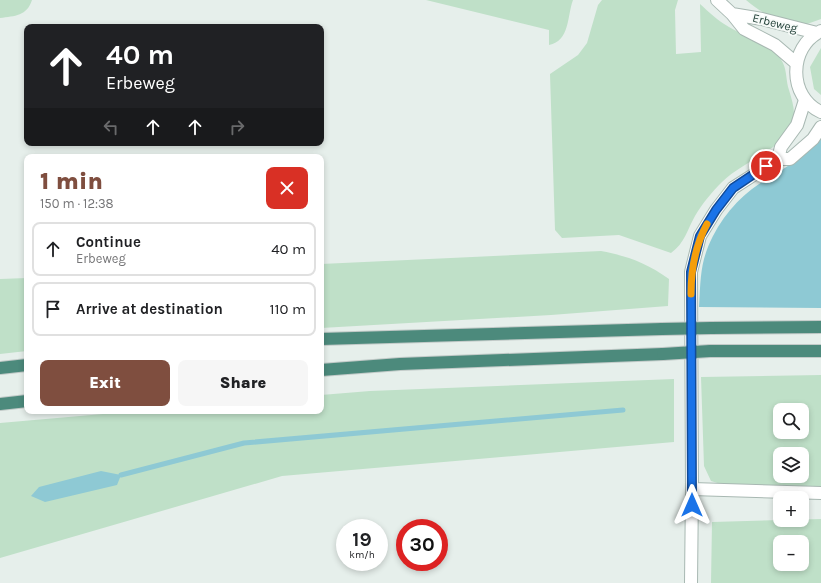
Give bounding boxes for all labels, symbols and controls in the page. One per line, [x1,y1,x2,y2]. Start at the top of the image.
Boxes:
street label: Erbeweg [751,11,799,35]
text: 40 m [106,38,174,71]
icon: ahead [40,40,92,92]
text: Erbeweg [106,72,175,94]
icon: left [100,116,122,138]
icon: ahead [142,116,164,138]
icon: ahead [184,116,206,138]
icon: right [226,116,248,138]
pin [749,149,783,183]
icon: arrive [755,155,777,177]
text: 1 min [40,167,103,195]
button: close [266,167,308,209]
text: 150 m · 12:38 [40,196,114,211]
text: Continue [76,233,141,251]
icon: ahead [42,238,64,260]
text: 40 m [271,240,306,258]
text: Erbeweg [76,251,126,266]
icon: arrive [42,298,64,320]
text: Arrive at destination [76,300,223,318]
text: 110 m [270,300,306,318]
button: Exit [40,360,170,406]
button: Share [178,360,308,406]
map controls [773,403,809,571]
button: search [773,403,809,439]
button: layers [773,447,809,483]
position arrow [671,484,713,526]
button: + [773,491,809,527]
speed limit sign: 30 [396,519,448,571]
text: 19 [352,528,372,551]
button: − [773,535,809,571]
text: km/h [349,549,375,561]

